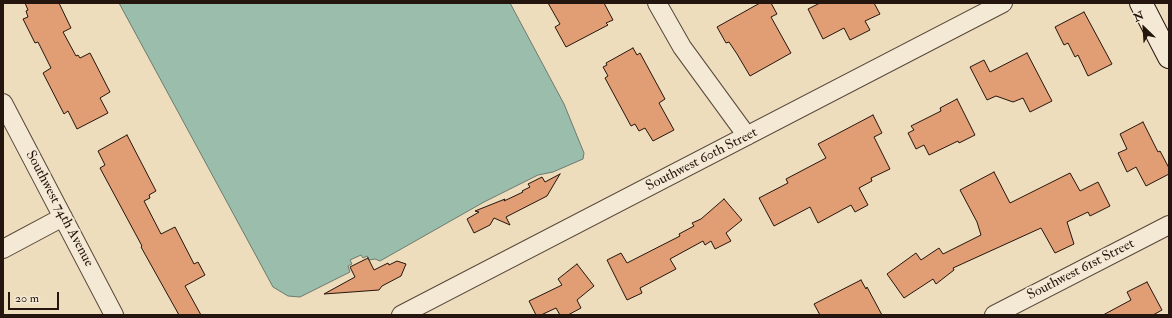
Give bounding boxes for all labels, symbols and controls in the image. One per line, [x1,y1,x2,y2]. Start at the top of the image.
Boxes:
north arrow [1124,8,1164,48]
text: N [1131,9,1146,25]
street label: Southwest 60th Street [643,125,761,195]
street label: Southwest 74th Avenue [21,148,97,270]
street label: Southwest 61st Street [1025,236,1137,304]
scale bar [10,284,61,310]
text: 20 m [15,291,39,306]

